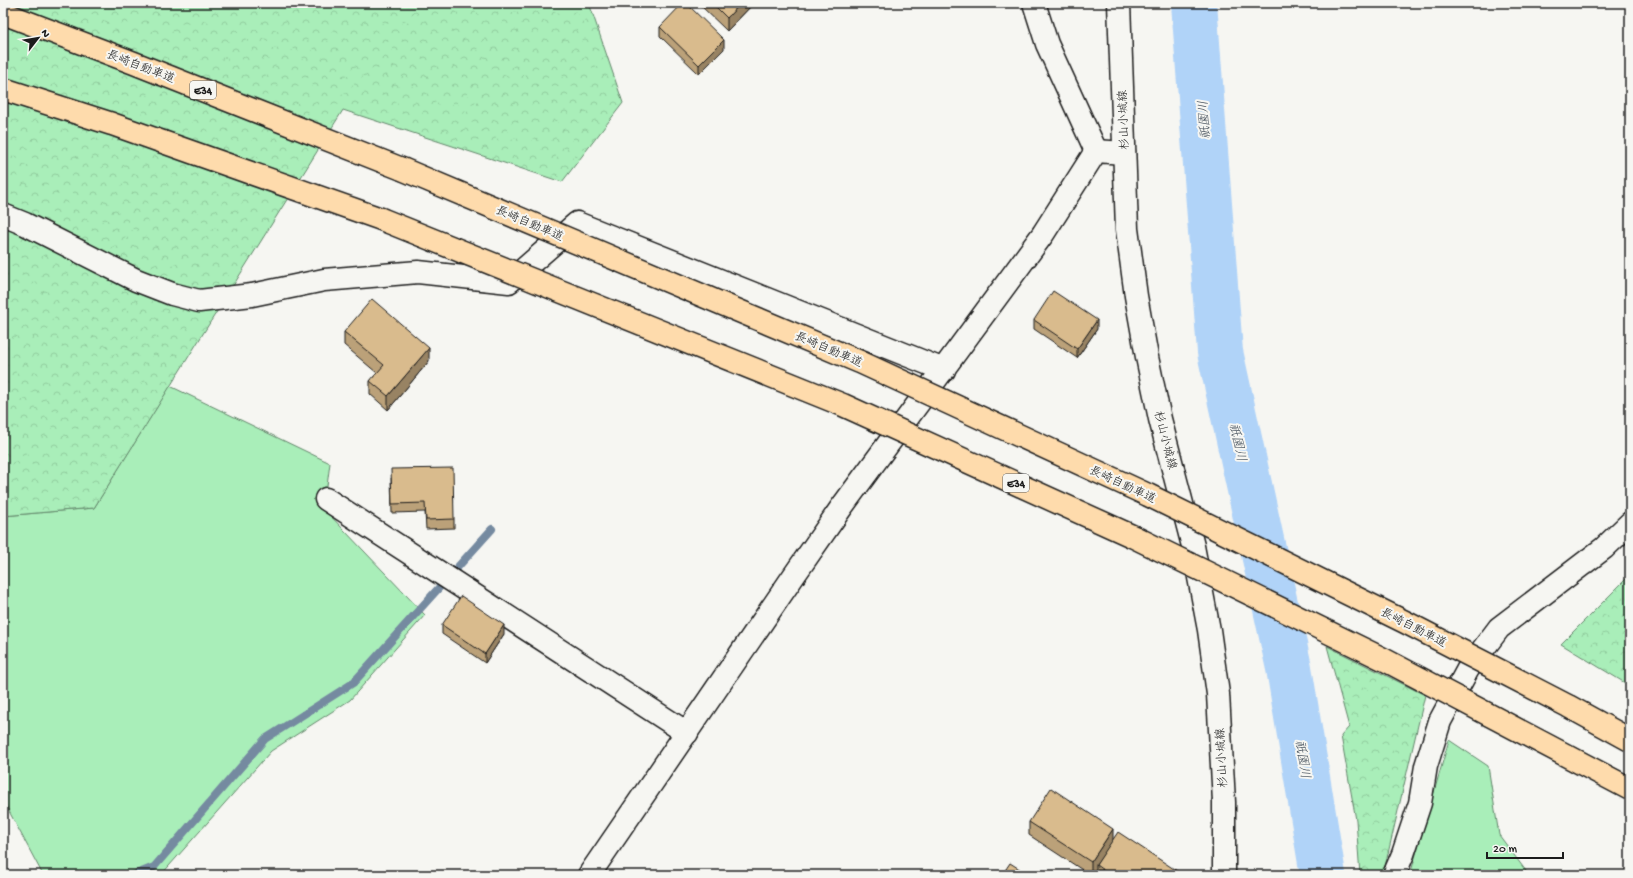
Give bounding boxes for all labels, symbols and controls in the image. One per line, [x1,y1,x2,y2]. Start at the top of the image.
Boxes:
north arrow [18,18,58,58]
text: N [38,28,52,40]
street label: 長崎自動車道 [104,47,177,87]
road number: E34 [190,81,216,99]
street label: 杉山小城線 [1116,90,1133,150]
water label: 祇園川 [1196,100,1214,140]
street label: 長崎自動車道 [493,203,565,245]
street label: 長崎自動車道 [792,329,864,371]
street label: 杉山小城線 [1150,409,1179,471]
water label: 祇園川 [1225,422,1249,463]
street label: 長崎自動車道 [1087,463,1158,507]
road number: E34 [1003,474,1029,492]
street label: 長崎自動車道 [1378,605,1449,651]
street label: 杉山小城線 [1213,728,1232,788]
water label: 祇園川 [1291,739,1313,780]
scale bar [1487,834,1563,860]
text: 20 m [1493,843,1518,857]

